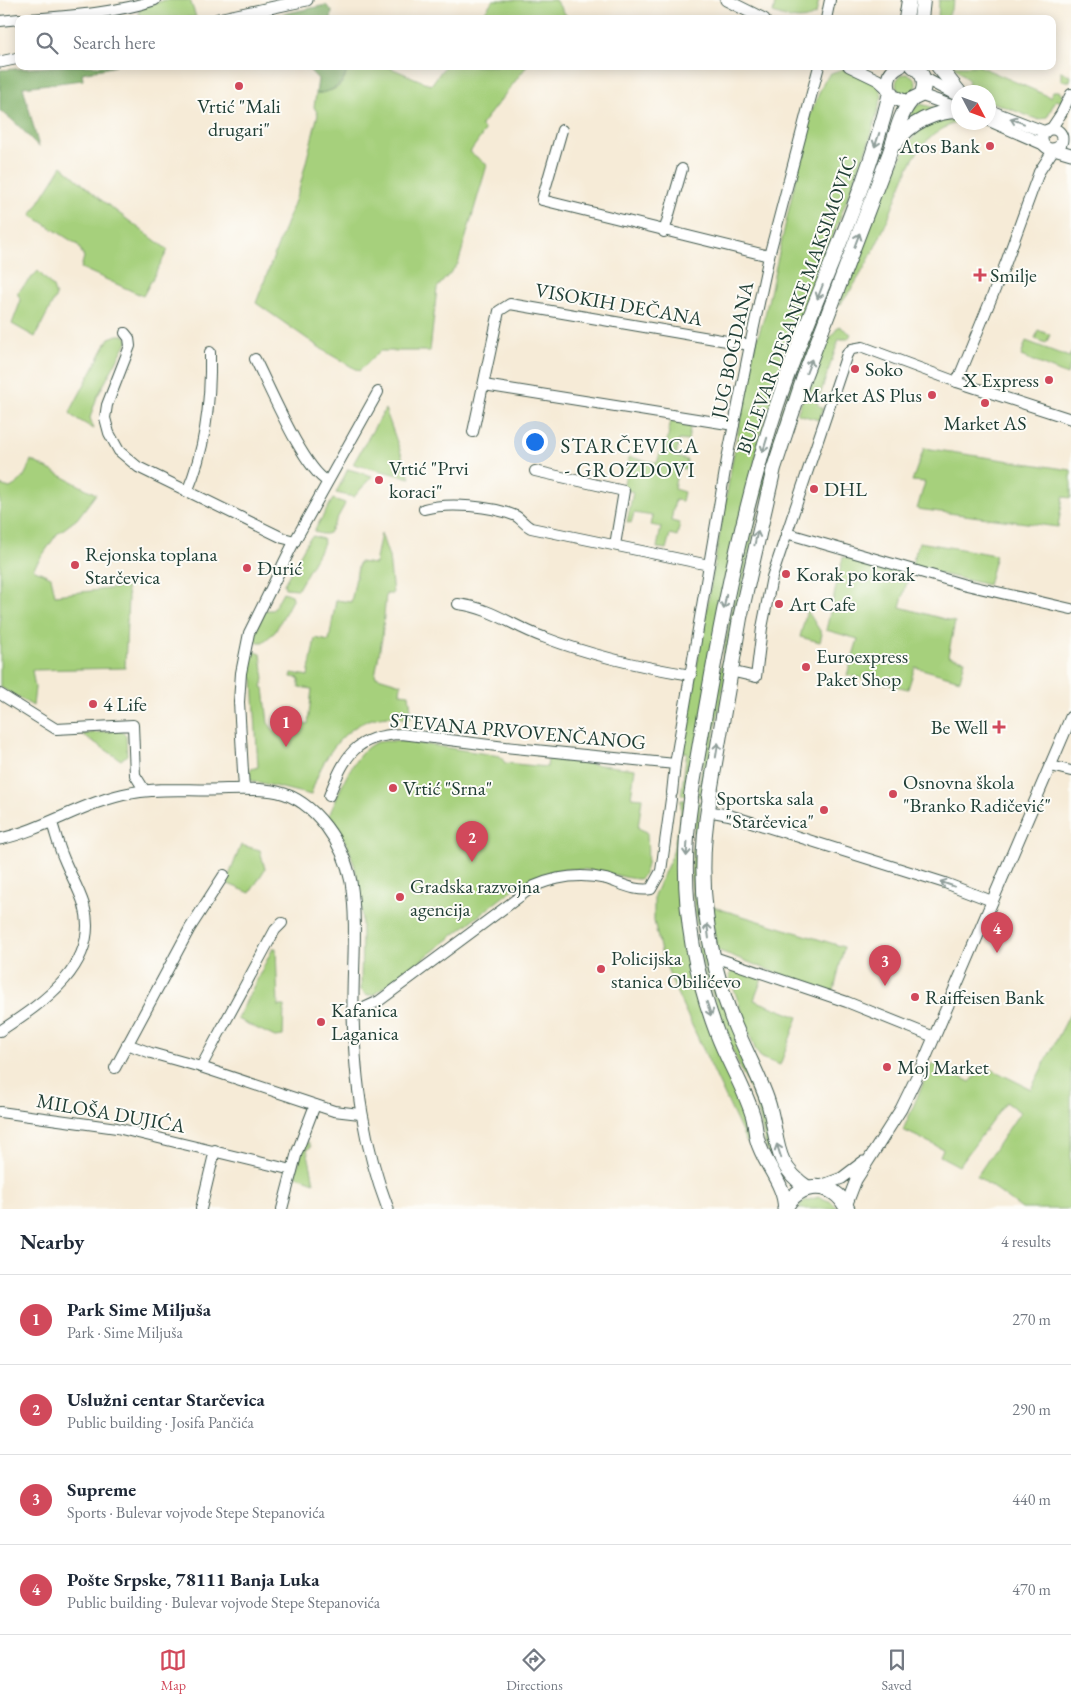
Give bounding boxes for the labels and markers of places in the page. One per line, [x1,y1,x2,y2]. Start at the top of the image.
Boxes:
marker: Vrtić "Mali drugari" [233,80,245,92]
place label: Vrtić "Mali drugari" [197,93,281,142]
place label: Atos Bank [899,133,981,159]
marker: Atos Bank [984,140,996,152]
place label: Smilje [990,262,1037,288]
marker: Smilje [974,269,986,281]
place label: Soko [865,356,903,382]
marker: Soko [849,363,861,375]
place label: X Express [962,367,1039,393]
marker: X Express [1043,374,1055,386]
place label: Market AS Plus [802,382,922,408]
marker: Market AS Plus [926,389,938,401]
marker: Market AS [979,397,991,409]
place label: Market AS [944,410,1026,436]
place label: Vrtić "Prvi koraci" [389,455,469,504]
marker: Vrtić "Prvi koraci" [373,474,385,486]
place label: DHL [824,476,867,502]
marker: DHL [808,483,820,495]
place label: Rejonska toplana Starčevica [85,541,217,590]
place label: Đurić [257,555,302,581]
marker: Rejonska toplana Starčevica [69,559,81,571]
place label: Korak po korak [796,561,916,587]
marker: Đurić [241,562,253,574]
marker: Korak po korak [780,568,792,580]
place label: Art Cafe [788,591,856,617]
marker: Art Cafe [773,598,785,610]
place label: Euroexpress Paket Shop [816,643,908,692]
marker: Euroexpress Paket Shop [800,661,812,673]
place label: 4 Life [103,691,147,717]
marker: 4 Life [87,698,99,710]
pin: 1 [270,706,302,747]
place label: Be Well [931,714,988,740]
marker: Be Well [992,720,1006,734]
place label: Osnovna škola "Branko Radičević" [903,769,1051,818]
place label: Vrtić "Srna" [403,775,492,801]
marker: Vrtić "Srna" [387,782,399,794]
place label: Sportska sala "Starčevica" [716,785,814,834]
marker: Osnovna škola "Branko Radičević" [887,788,899,800]
marker: Sportska sala "Starčevica" [818,804,830,816]
pin: 2 [456,821,488,862]
place label: Gradska razvojna agencija [410,873,540,922]
marker: Gradska razvojna agencija [394,891,406,903]
pin: 4 [981,912,1013,953]
place label: Policijska stanica Obilićevo [611,945,741,994]
pin: 3 [869,945,901,986]
marker: Policijska stanica Obilićevo [595,963,607,975]
place label: Raiffeisen Bank [925,984,1045,1010]
marker: Raiffeisen Bank [909,991,921,1003]
place label: Kafanica Laganica [331,997,399,1046]
marker: Kafanica Laganica [315,1016,327,1028]
place label: Moj Market [897,1054,989,1080]
marker: Moj Market [881,1061,893,1073]

